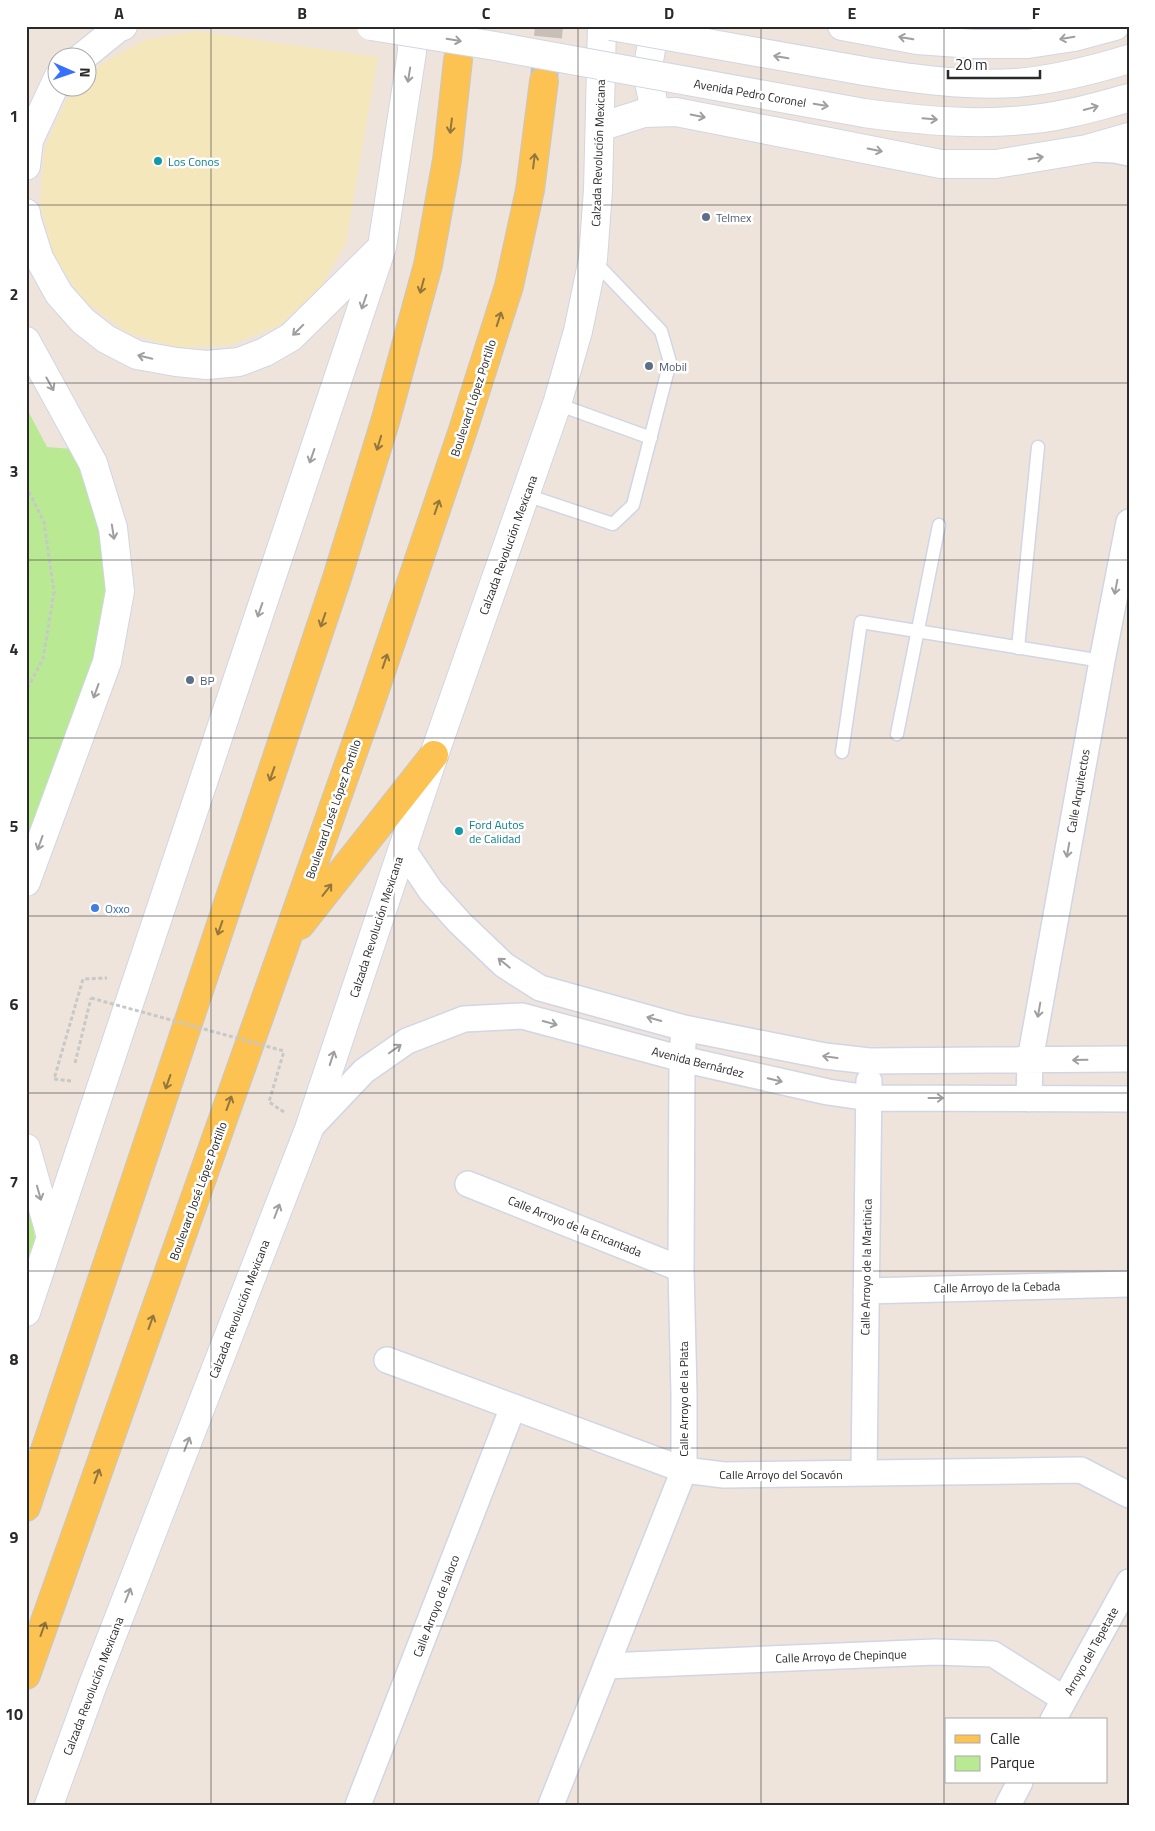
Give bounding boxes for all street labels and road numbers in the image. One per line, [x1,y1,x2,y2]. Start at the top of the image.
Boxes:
street label: Avenida Pedro Coronel [692,74,808,112]
street label: Calzada Revolución Mexicana [586,79,610,227]
street label: Boulevard López Portillo [445,337,501,459]
street label: Calzada Revolución Mexicana [474,473,542,617]
street label: Boulevard José López Portillo [300,737,366,881]
street label: Calle Arquitectos [1061,747,1095,834]
street label: Calzada Revolución Mexicana [344,854,408,1000]
street label: Avenida Bernárdez [650,1041,746,1083]
street label: Boulevard José López Portillo [164,1119,232,1263]
street label: Calle Arroyo de la Encantada [505,1190,645,1262]
street label: Calle Arroyo de la Martinica [855,1198,877,1336]
street label: Calzada Revolución Mexicana [204,1237,274,1381]
street label: Calle Arroyo de la Cebada [934,1276,1060,1298]
street label: Calle Arroyo de la Plata [674,1341,693,1457]
street label: Calle Arroyo del Socavón [719,1465,843,1484]
street label: Calle Arroyo de Jaloco [408,1552,464,1660]
street label: Arroyo del Tepetate [1059,1603,1123,1699]
street label: Calzada Revolución Mexicana [58,1614,128,1758]
street label: Calle Arroyo de Chepinque [775,1644,907,1668]

